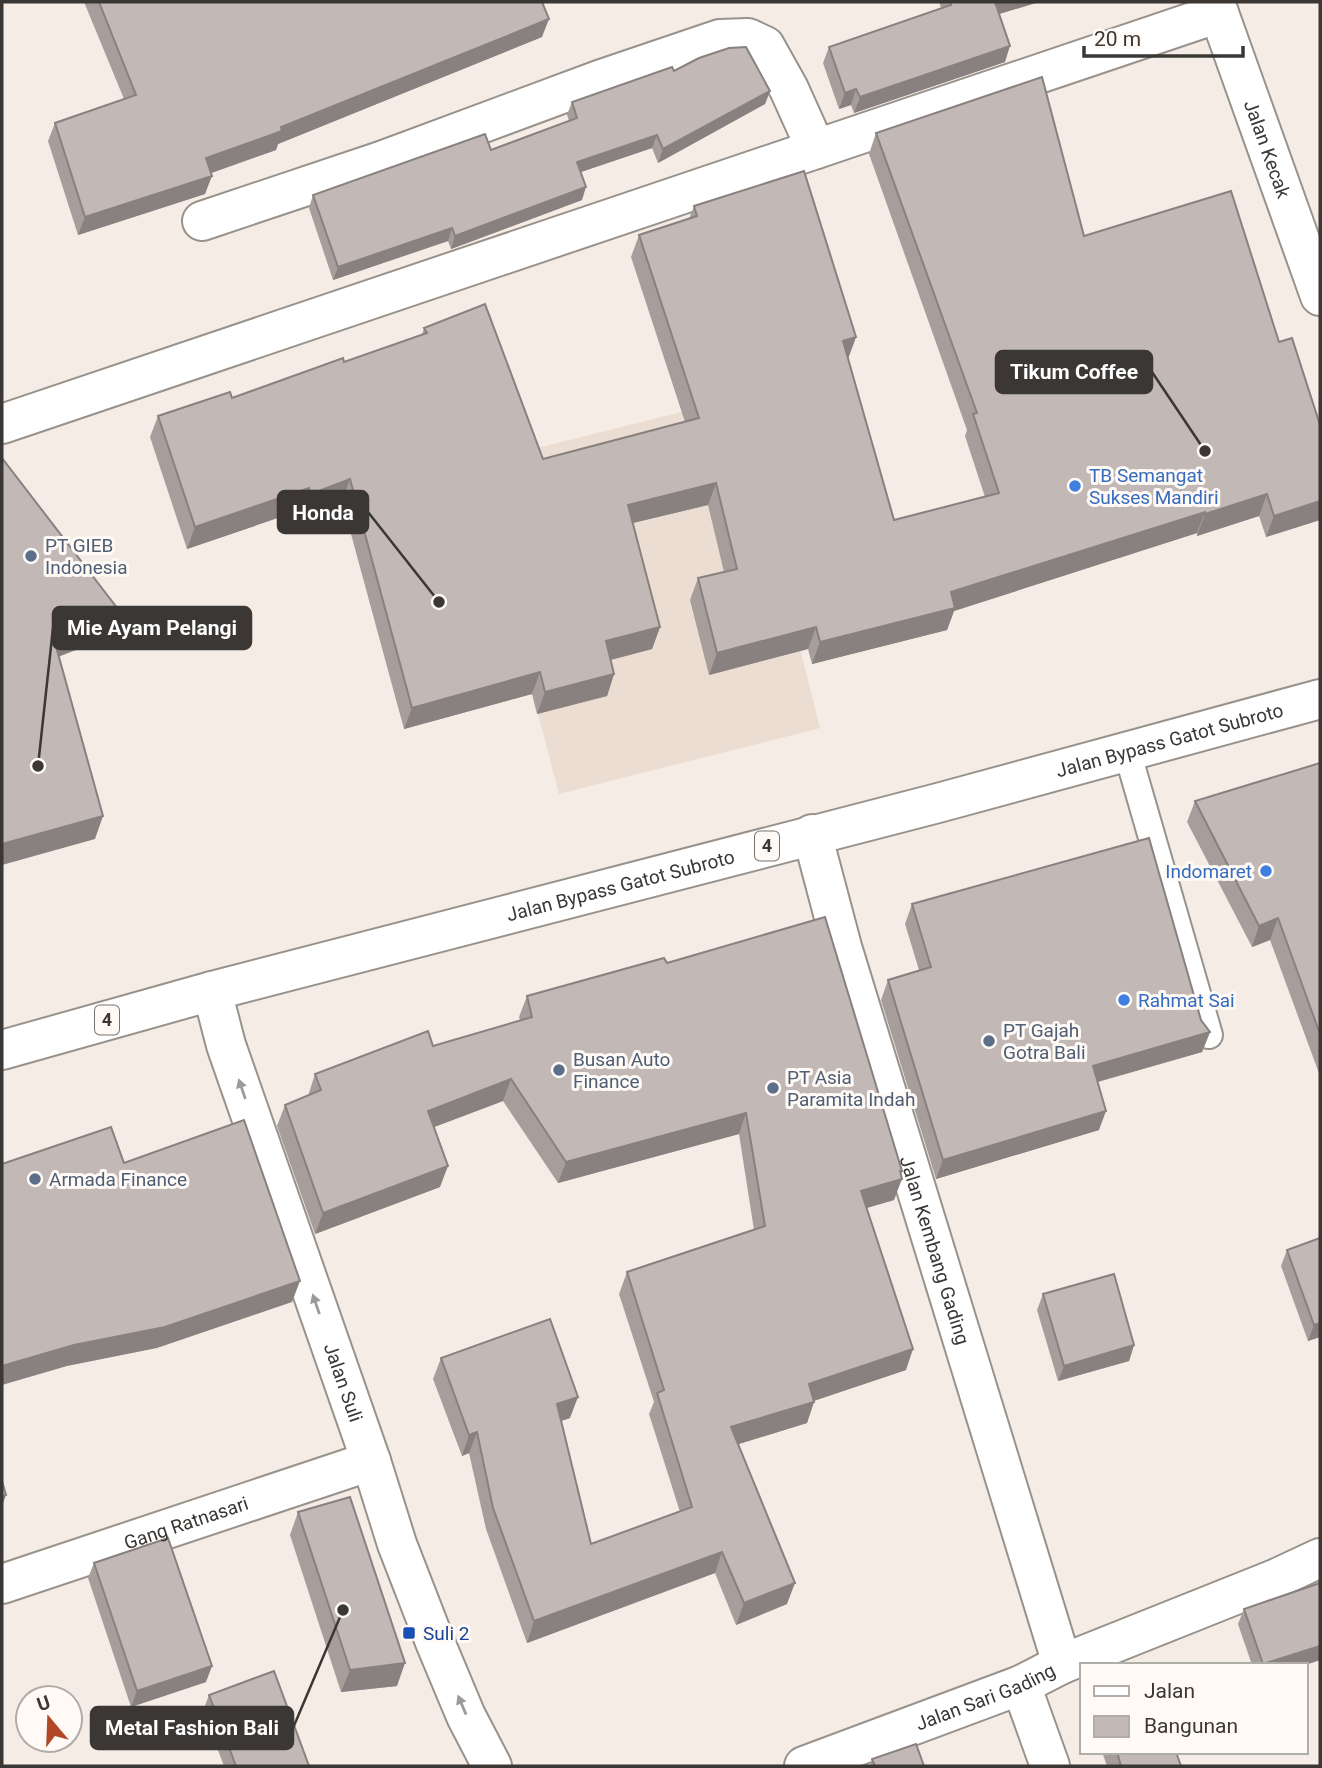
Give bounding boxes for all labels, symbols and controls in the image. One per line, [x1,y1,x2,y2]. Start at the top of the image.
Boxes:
scale bar [1084,14,1243,58]
text: 20 m [1094,27,1141,51]
street label: Jalan Kecak [1239,97,1295,202]
callout: Tikum Coffee [996,351,1152,393]
text: Tikum Coffee [1010,360,1138,384]
place label: TB Semangat Sukses Mandiri [1089,464,1219,509]
marker: TB Semangat Sukses Mandiri [1067,478,1083,494]
callout: Honda [278,491,368,533]
text: Honda [292,501,354,525]
place label: PT GIEB Indonesia [45,534,128,579]
marker: PT GIEB Indonesia [23,548,39,564]
callout: Mie Ayam Pelangi [53,607,251,649]
text: Mie Ayam Pelangi [67,616,237,640]
street label: Jalan Bypass Gatot Subroto [1053,699,1286,782]
road number: 4 [755,832,779,860]
street label: Jalan Bypass Gatot Subroto [504,845,737,926]
place label: Indomaret [1165,860,1252,883]
marker: Indomaret [1258,863,1274,879]
place label: Rahmat Sai [1138,989,1235,1012]
marker: Rahmat Sai [1116,992,1132,1008]
road number: 4 [95,1006,119,1035]
place label: PT Gajah Gotra Bali [1003,1019,1086,1064]
marker: PT Gajah Gotra Bali [981,1033,997,1049]
place label: Busan Auto Finance [573,1048,670,1093]
marker: Busan Auto Finance [551,1062,567,1078]
place label: PT Asia Paramita Indah [787,1066,915,1111]
one-way arrow [236,1079,247,1100]
marker: PT Asia Paramita Indah [765,1080,781,1096]
street label: Jalan Kembang Gading [895,1153,974,1347]
place label: Armada Finance [49,1168,187,1191]
marker: Armada Finance [27,1171,43,1187]
one-way arrow [310,1294,321,1315]
street label: Jalan Suli [319,1340,367,1425]
street label: Gang Ratnasari [121,1492,251,1555]
place label: Suli 2 [423,1622,469,1645]
marker: Suli 2 [401,1625,417,1641]
street label: Jalan Sari Gading [912,1659,1059,1735]
legend [1080,1663,1308,1754]
text: Jalan [1144,1679,1195,1703]
north arrow [14,1684,84,1754]
text: U [34,1690,53,1716]
one-way arrow [456,1695,468,1715]
callout: Metal Fashion Bali [91,1707,293,1749]
text: Bangunan [1144,1714,1238,1738]
text: Metal Fashion Bali [105,1716,279,1740]

